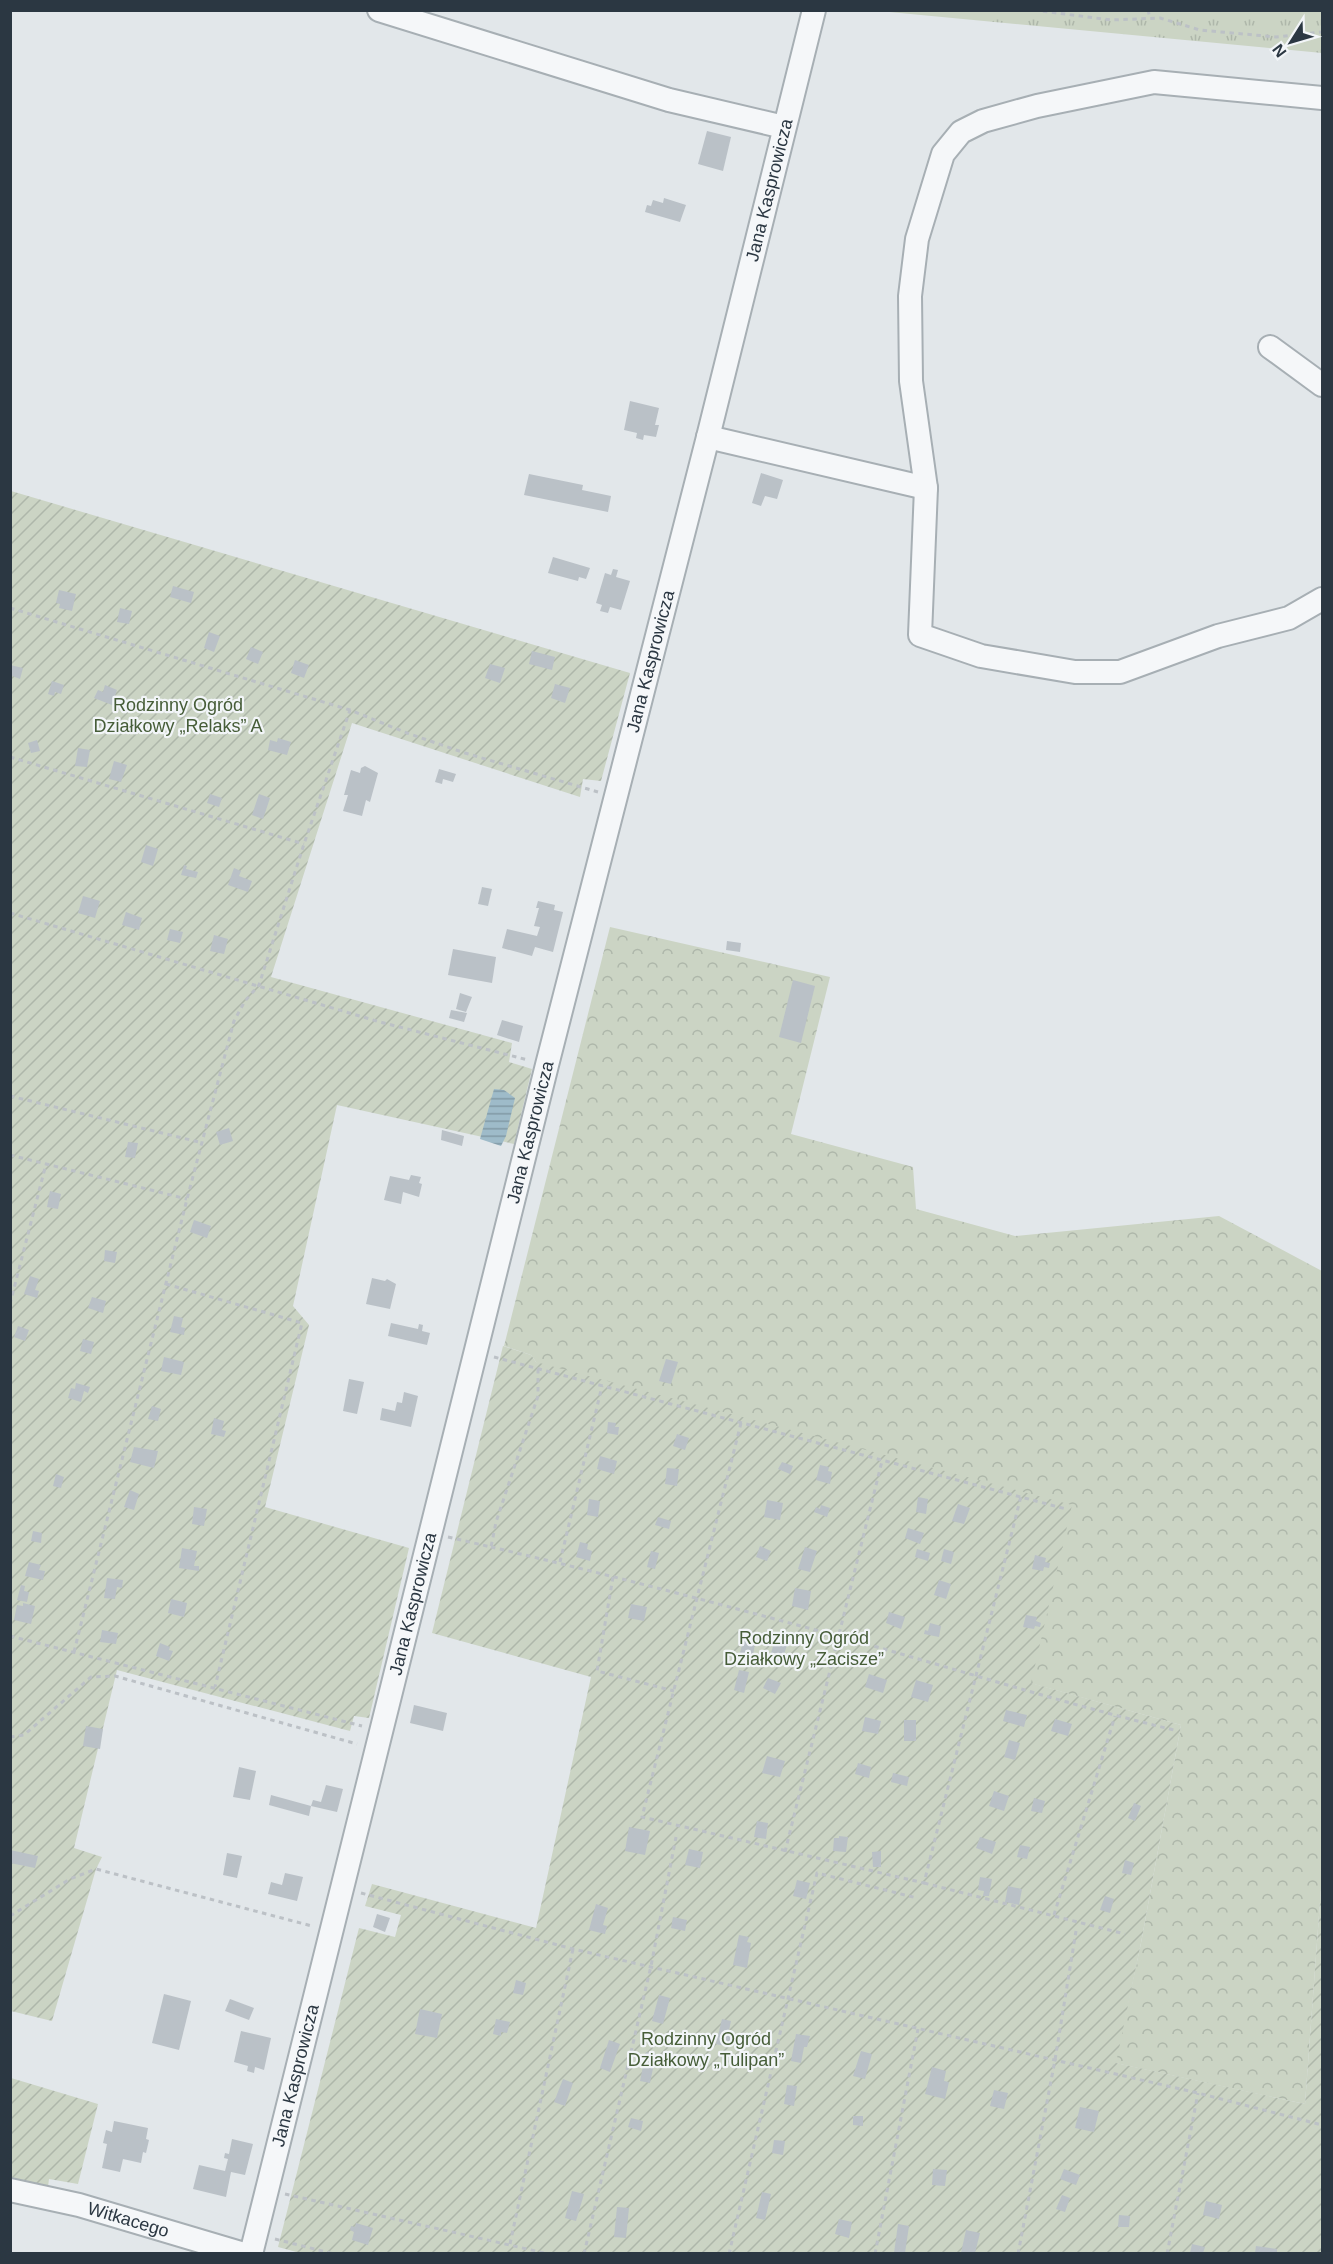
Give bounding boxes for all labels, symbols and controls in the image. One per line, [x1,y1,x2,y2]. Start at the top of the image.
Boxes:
north arrow [1261,12,1321,72]
text: N [1269,41,1290,60]
street label: Jana Kasprowicza [742,116,797,263]
street label: Jana Kasprowicza [623,587,679,735]
park label: Rodzinny Ogród Działkowy „Relaks” A [93,695,263,736]
street label: Jana Kasprowicza [503,1058,558,1206]
street label: Jana Kasprowicza [385,1530,440,1677]
park label: Rodzinny Ogród Działkowy „Zacisze” [724,1628,884,1669]
street label: Jana Kasprowicza [268,2001,323,2149]
park label: Rodzinny Ogród Działkowy „Tulipan” [628,2029,784,2070]
street label: Witkacego [85,2198,171,2241]

